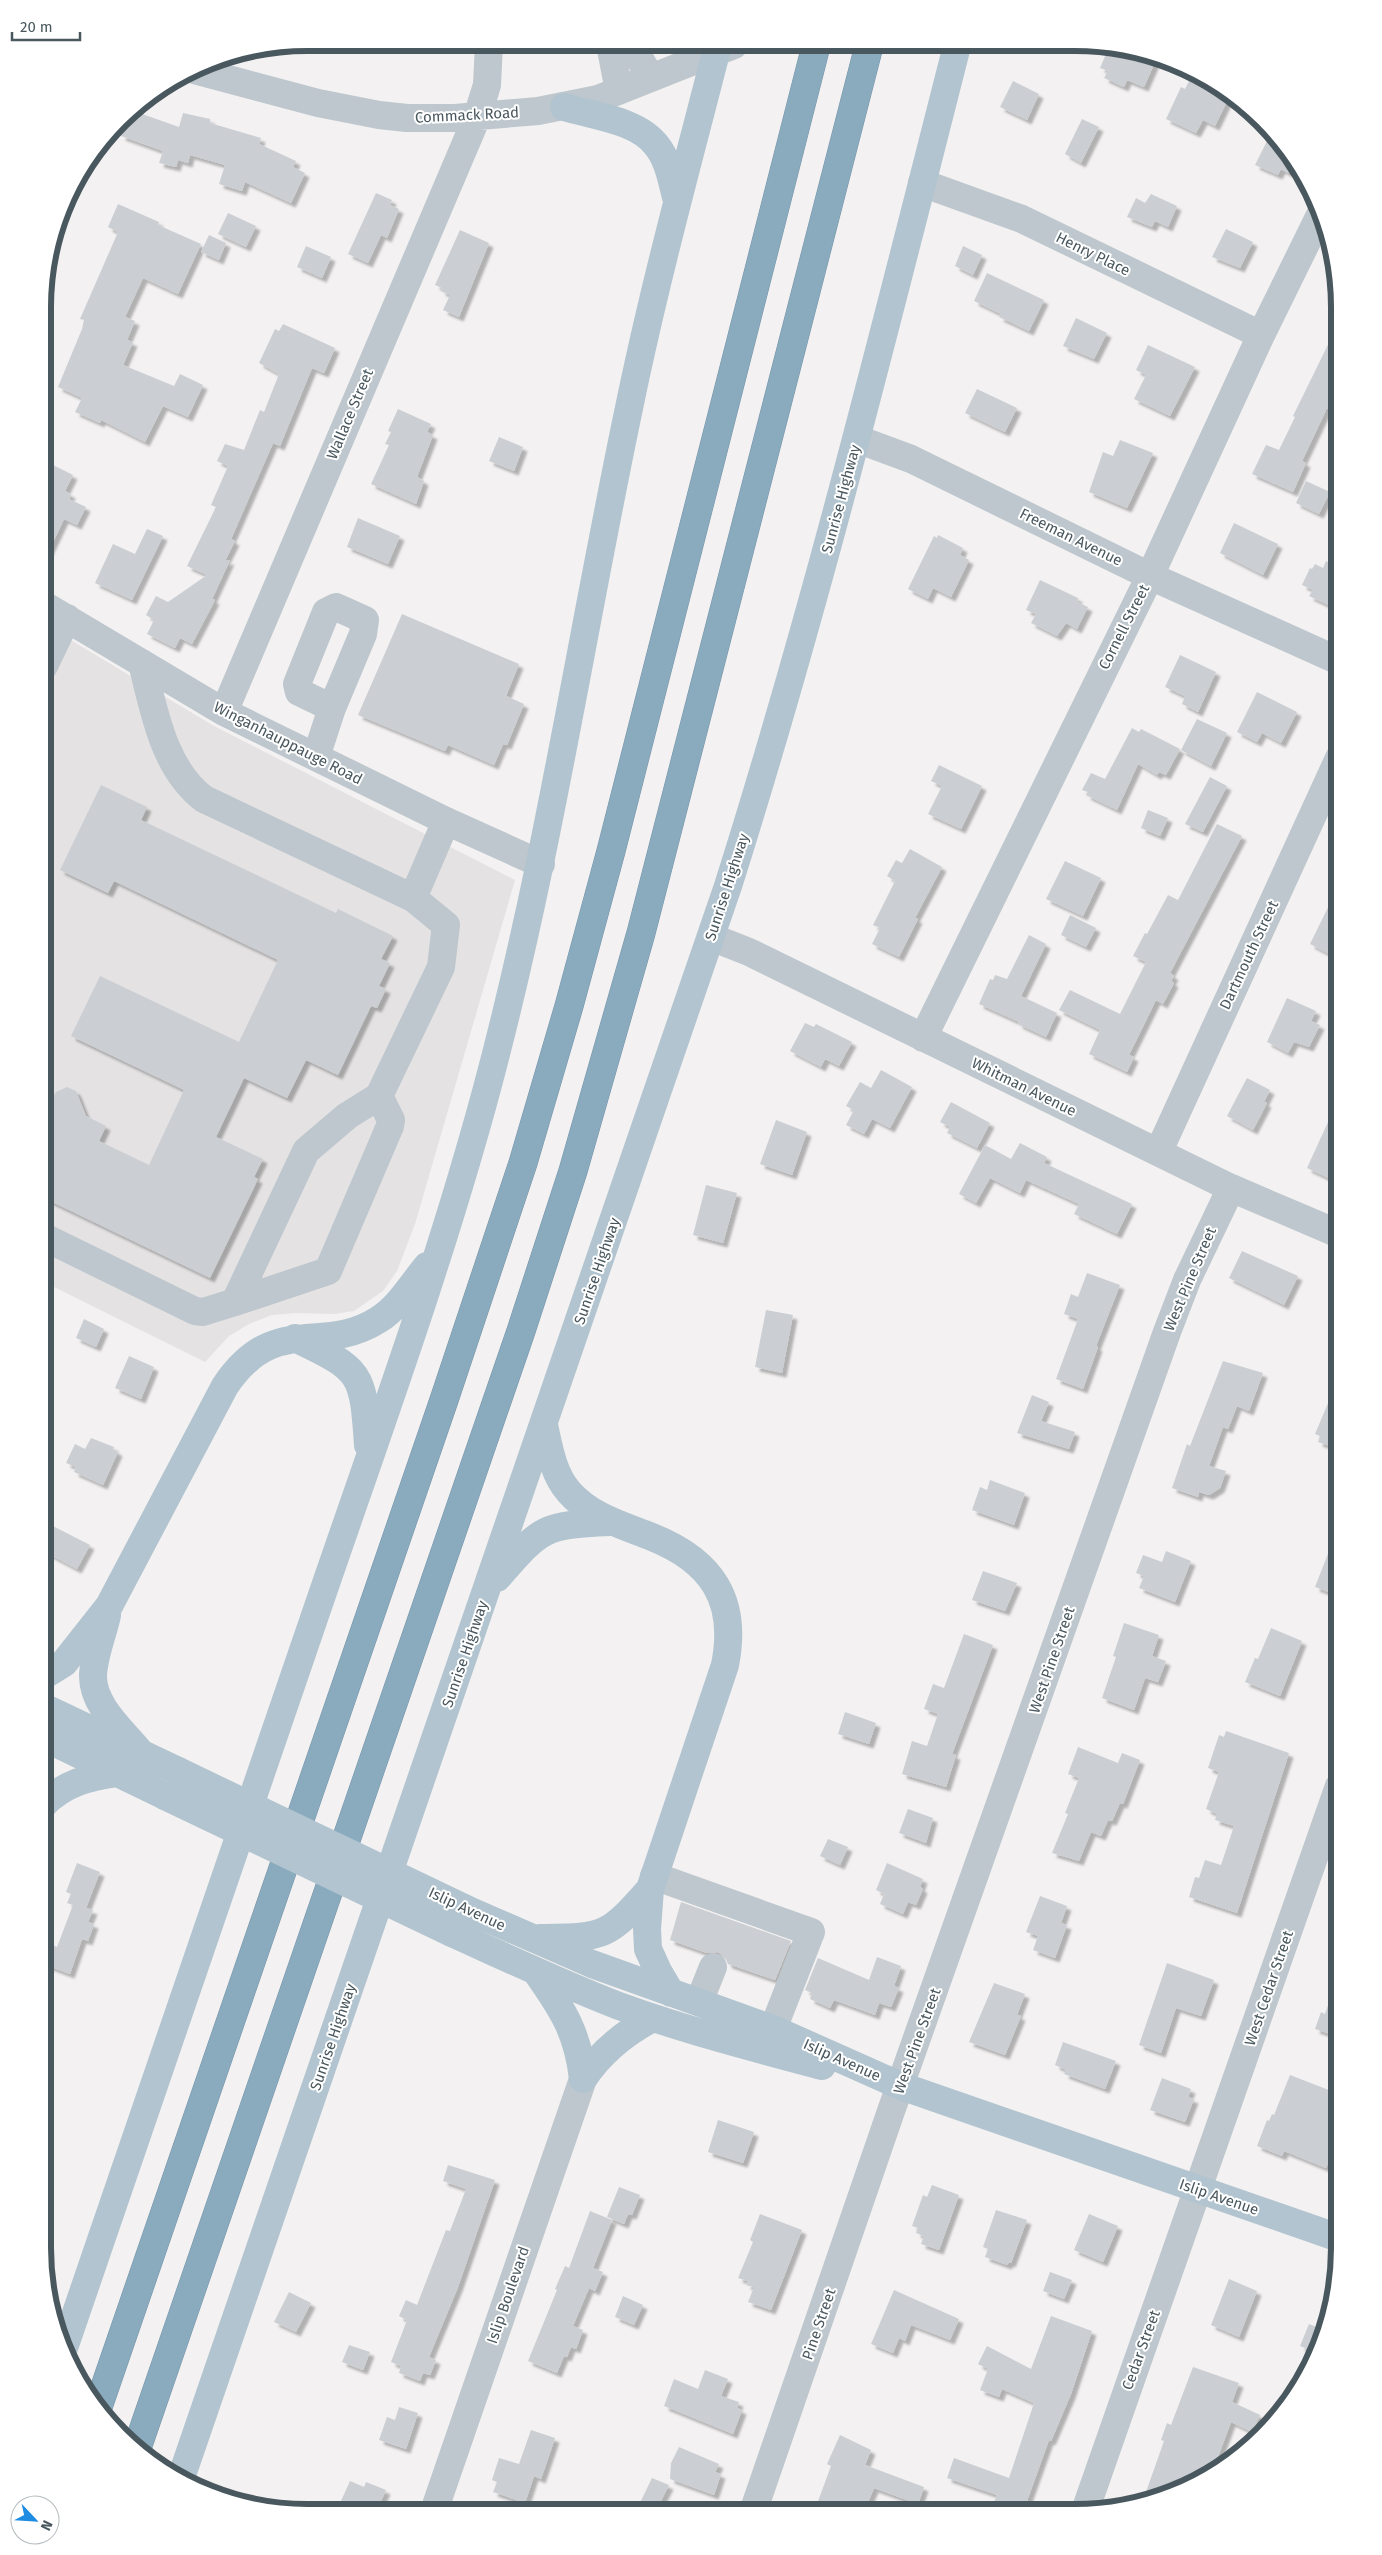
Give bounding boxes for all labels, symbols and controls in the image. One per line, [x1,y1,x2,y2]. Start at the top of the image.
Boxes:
scale bar [12,10,80,42]
text: 20 m [20,18,53,36]
street label: Commack Road [415,103,519,127]
street label: Henry Place [1053,228,1133,280]
street label: Wallace Street [323,366,377,462]
street label: Sunrise Highway [818,442,864,555]
street label: Freeman Avenue [1017,504,1125,570]
street label: Cornell Street [1095,581,1153,673]
street label: Winganhauppauge Road [211,698,365,788]
street label: Sunrise Highway [701,830,753,943]
street label: Dartmouth Street [1216,897,1282,1012]
street label: Whitman Avenue [969,1054,1079,1120]
street label: Sunrise Highway [570,1215,624,1327]
street label: West Pine Street [1160,1224,1220,1334]
street label: Sunrise Highway [438,1598,492,1710]
street label: West Pine Street [1025,1604,1079,1716]
street label: Islip Avenue [426,1883,508,1935]
street label: West Cedar Street [1241,1927,1297,2048]
street label: Sunrise Highway [306,1981,360,2093]
street label: West Pine Street [889,1985,945,2096]
street label: Islip Avenue [801,2035,883,2085]
street label: Islip Avenue [1177,2175,1261,2219]
street label: Islip Boulevard [483,2244,533,2346]
street label: Pine Street [798,2285,840,2362]
street label: Cedar Street [1118,2307,1164,2392]
north arrow [10,2495,60,2545]
text: N [37,2517,56,2533]

